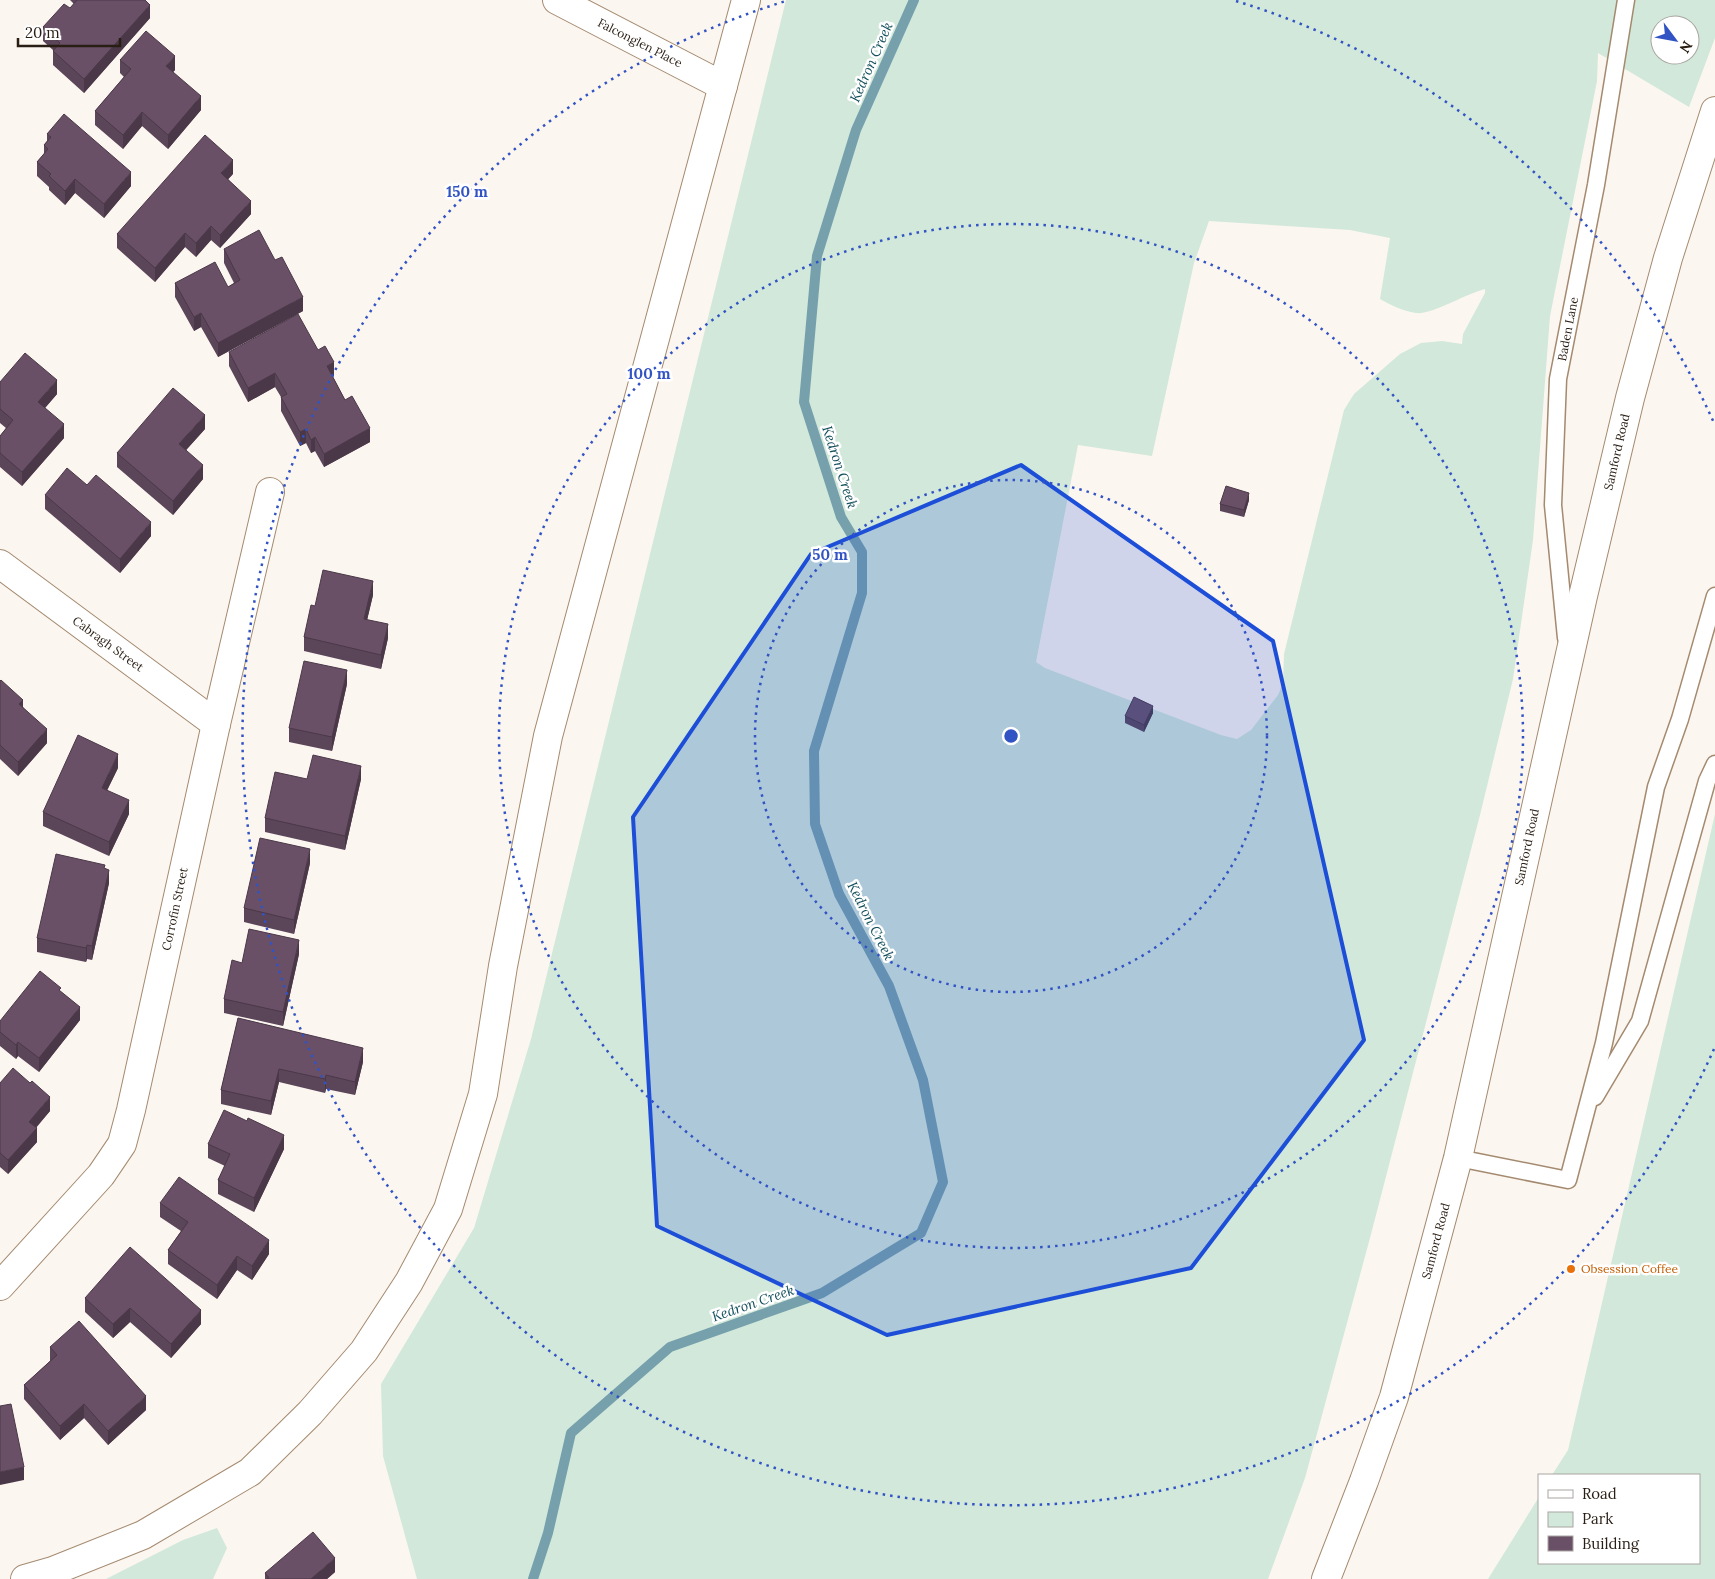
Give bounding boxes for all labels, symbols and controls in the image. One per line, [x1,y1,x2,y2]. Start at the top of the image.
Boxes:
scale bar [18,15,120,47]
street label: Falconglen Place [595,15,685,71]
north arrow [1650,15,1700,65]
water label: Kedron Creek [845,19,897,105]
text: 20 m [25,23,60,42]
text: N [1675,38,1697,56]
text: 150 m [446,182,488,201]
street label: Baden Lane [1554,295,1581,362]
text: 100 m [628,364,671,383]
street label: Samford Road [1600,412,1633,492]
water label: Kedron Creek [818,423,862,511]
text: 50 m [812,545,848,564]
street label: Cabragh Street [70,613,147,675]
centre of rings [1002,727,1020,745]
street label: Samford Road [1511,807,1542,887]
street label: Corrofin Street [158,866,191,952]
water label: Kedron Creek [844,879,898,963]
street label: Samford Road [1418,1201,1453,1280]
place label: Obsession Coffee [1581,1261,1678,1276]
marker: Obsession Coffee [1565,1263,1577,1275]
water label: Kedron Creek [710,1281,796,1325]
legend [1538,1474,1700,1564]
text: Road [1582,1484,1617,1503]
text: Park [1582,1509,1613,1528]
text: Building [1582,1534,1640,1553]

